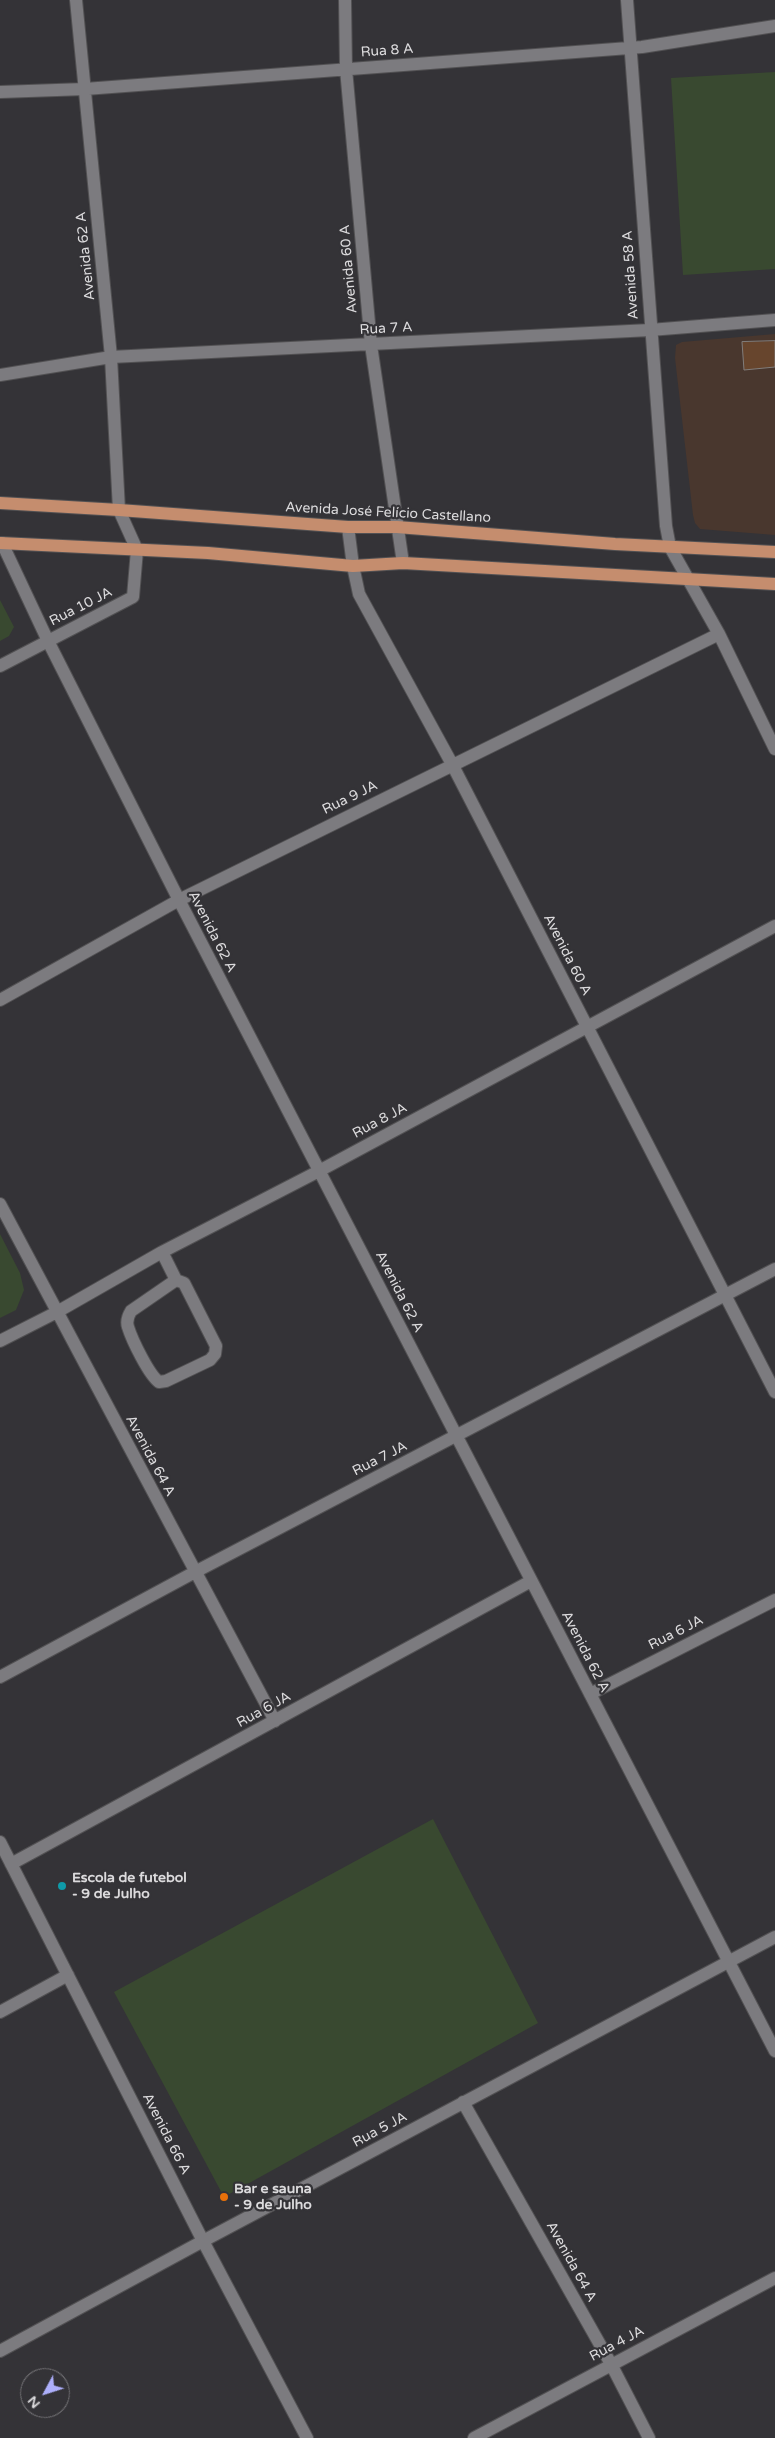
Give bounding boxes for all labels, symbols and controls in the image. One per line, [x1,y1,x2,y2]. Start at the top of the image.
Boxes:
street label: Rua 8 A [360,41,414,61]
street label: Avenida 62 A [73,211,99,301]
street label: Avenida 60 A [337,224,361,314]
street label: Avenida 58 A [620,230,642,320]
street label: Rua 7 A [359,319,413,339]
street label: Avenida José Felício Castellano [285,499,491,527]
street label: Rua 10 JA [47,584,115,630]
street label: Rua 9 JA [320,777,380,819]
street label: Avenida 62 A [184,888,240,976]
street label: Avenida 60 A [539,911,595,999]
street label: Rua 8 JA [350,1100,410,1142]
street label: Avenida 62 A [371,1248,427,1336]
street label: Avenida 64 A [122,1413,178,1499]
street label: Rua 7 JA [350,1438,410,1480]
street label: Avenida 62 A [557,1608,613,1696]
street label: Rua 6 JA [646,1612,706,1654]
street label: Rua 6 JA [234,1688,294,1732]
place label: Escola de futebol - 9 de Julho [72,1870,187,1902]
marker: Escola de futebol - 9 de Julho [56,1880,68,1892]
street label: Avenida 66 A [138,2090,194,2178]
street label: Rua 5 JA [350,2109,410,2151]
place label: Bar e sauna - 9 de Julho [234,2181,312,2214]
marker: Bar e sauna - 9 de Julho [218,2191,230,2203]
street label: Avenida 64 A [542,2219,600,2305]
street label: Rua 4 JA [587,2323,647,2365]
north arrow [20,2368,70,2418]
text: N [24,2393,44,2412]

